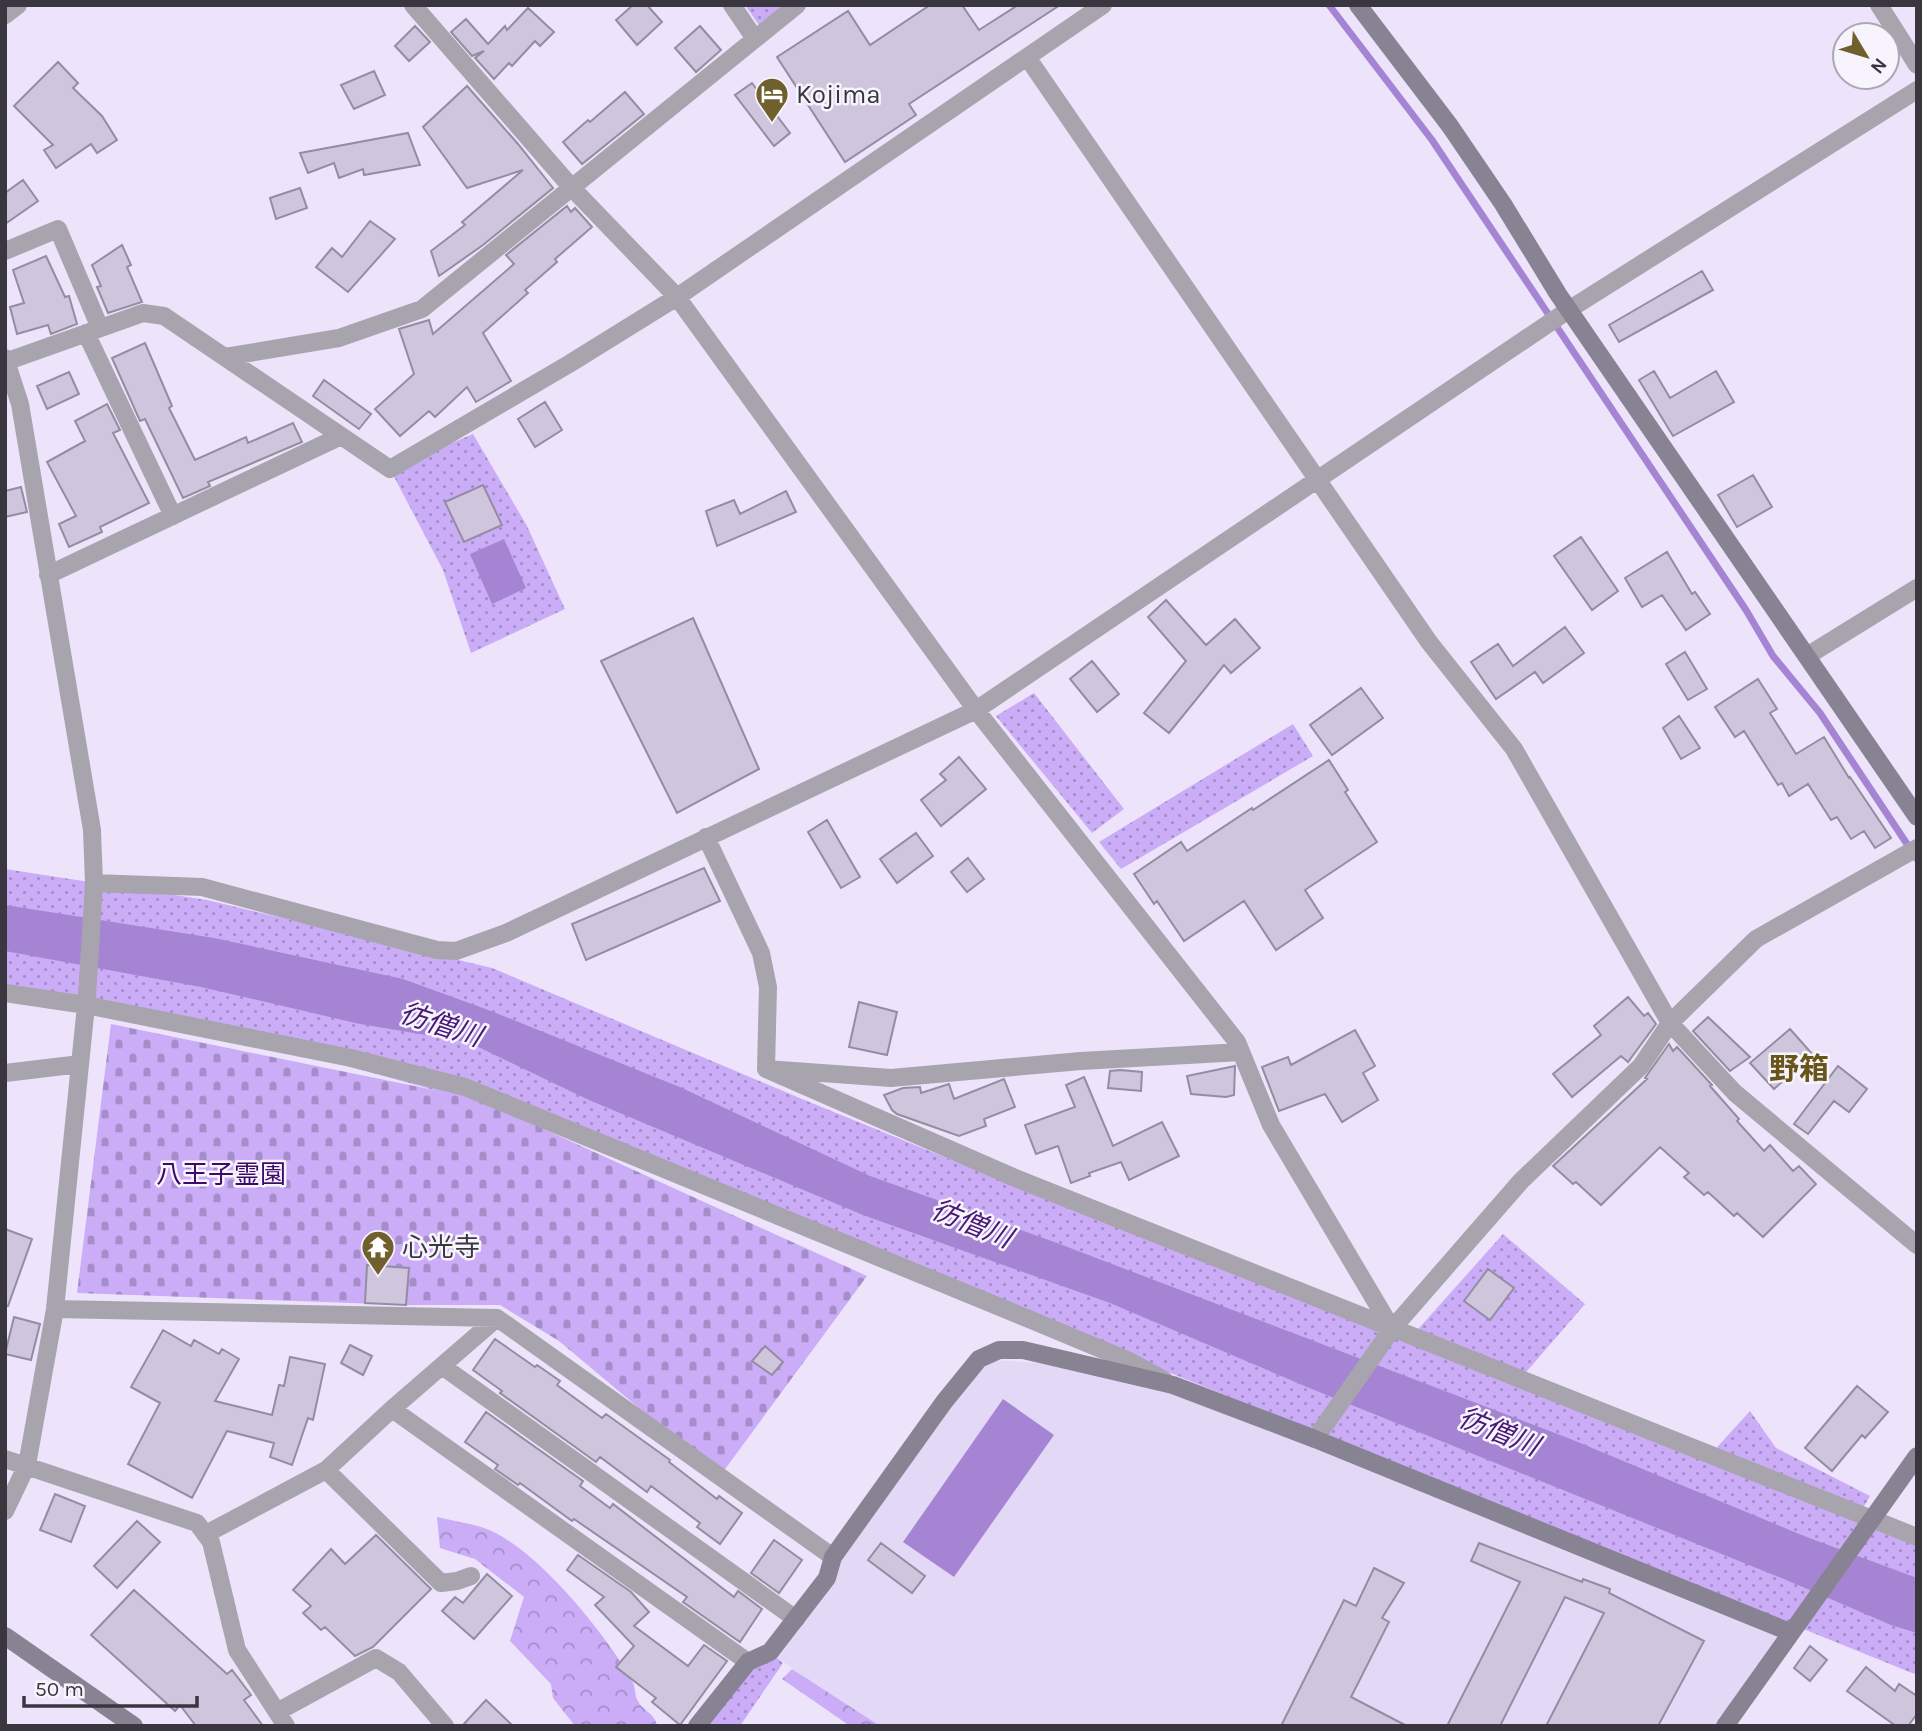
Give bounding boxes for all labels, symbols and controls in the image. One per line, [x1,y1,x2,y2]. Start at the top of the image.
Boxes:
north arrow [1831,21,1901,91]
text: N [1866,54,1891,78]
hotel icon: Kojima [753,75,791,124]
place label: Kojima [796,79,881,110]
water label: 彷僧川 [396,996,489,1054]
district label: 野箱 [1769,1051,1829,1087]
park label: 八王子霊園 [156,1159,286,1190]
water label: 彷僧川 [927,1192,1020,1256]
temple icon: 心光寺 [359,1228,397,1277]
place label: 心光寺 [402,1232,480,1263]
water label: 彷僧川 [1454,1400,1547,1464]
scale bar [24,1664,198,1708]
text: 50 m [35,1677,84,1701]

